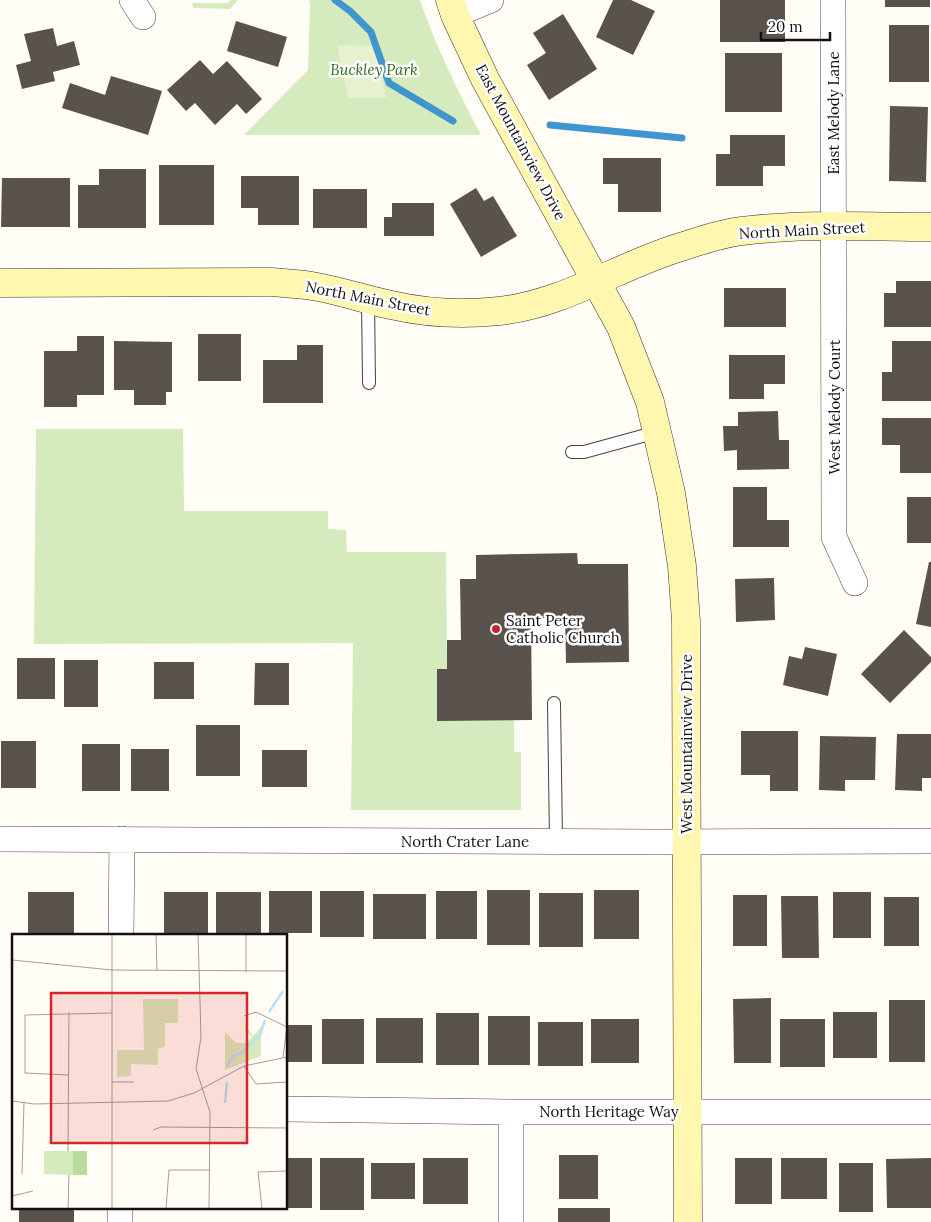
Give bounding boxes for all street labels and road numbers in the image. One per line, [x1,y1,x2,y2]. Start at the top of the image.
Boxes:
street label: East Melody Lane [824,51,843,175]
street label: East Mountainview Drive [472,61,570,223]
street label: North Main Street [738,217,866,243]
street label: North Main Street [304,277,432,319]
street label: West Melody Court [825,339,844,475]
street label: West Mountainview Drive [677,654,696,834]
street label: North Crater Lane [401,832,529,851]
street label: North Heritage Way [539,1102,679,1121]

